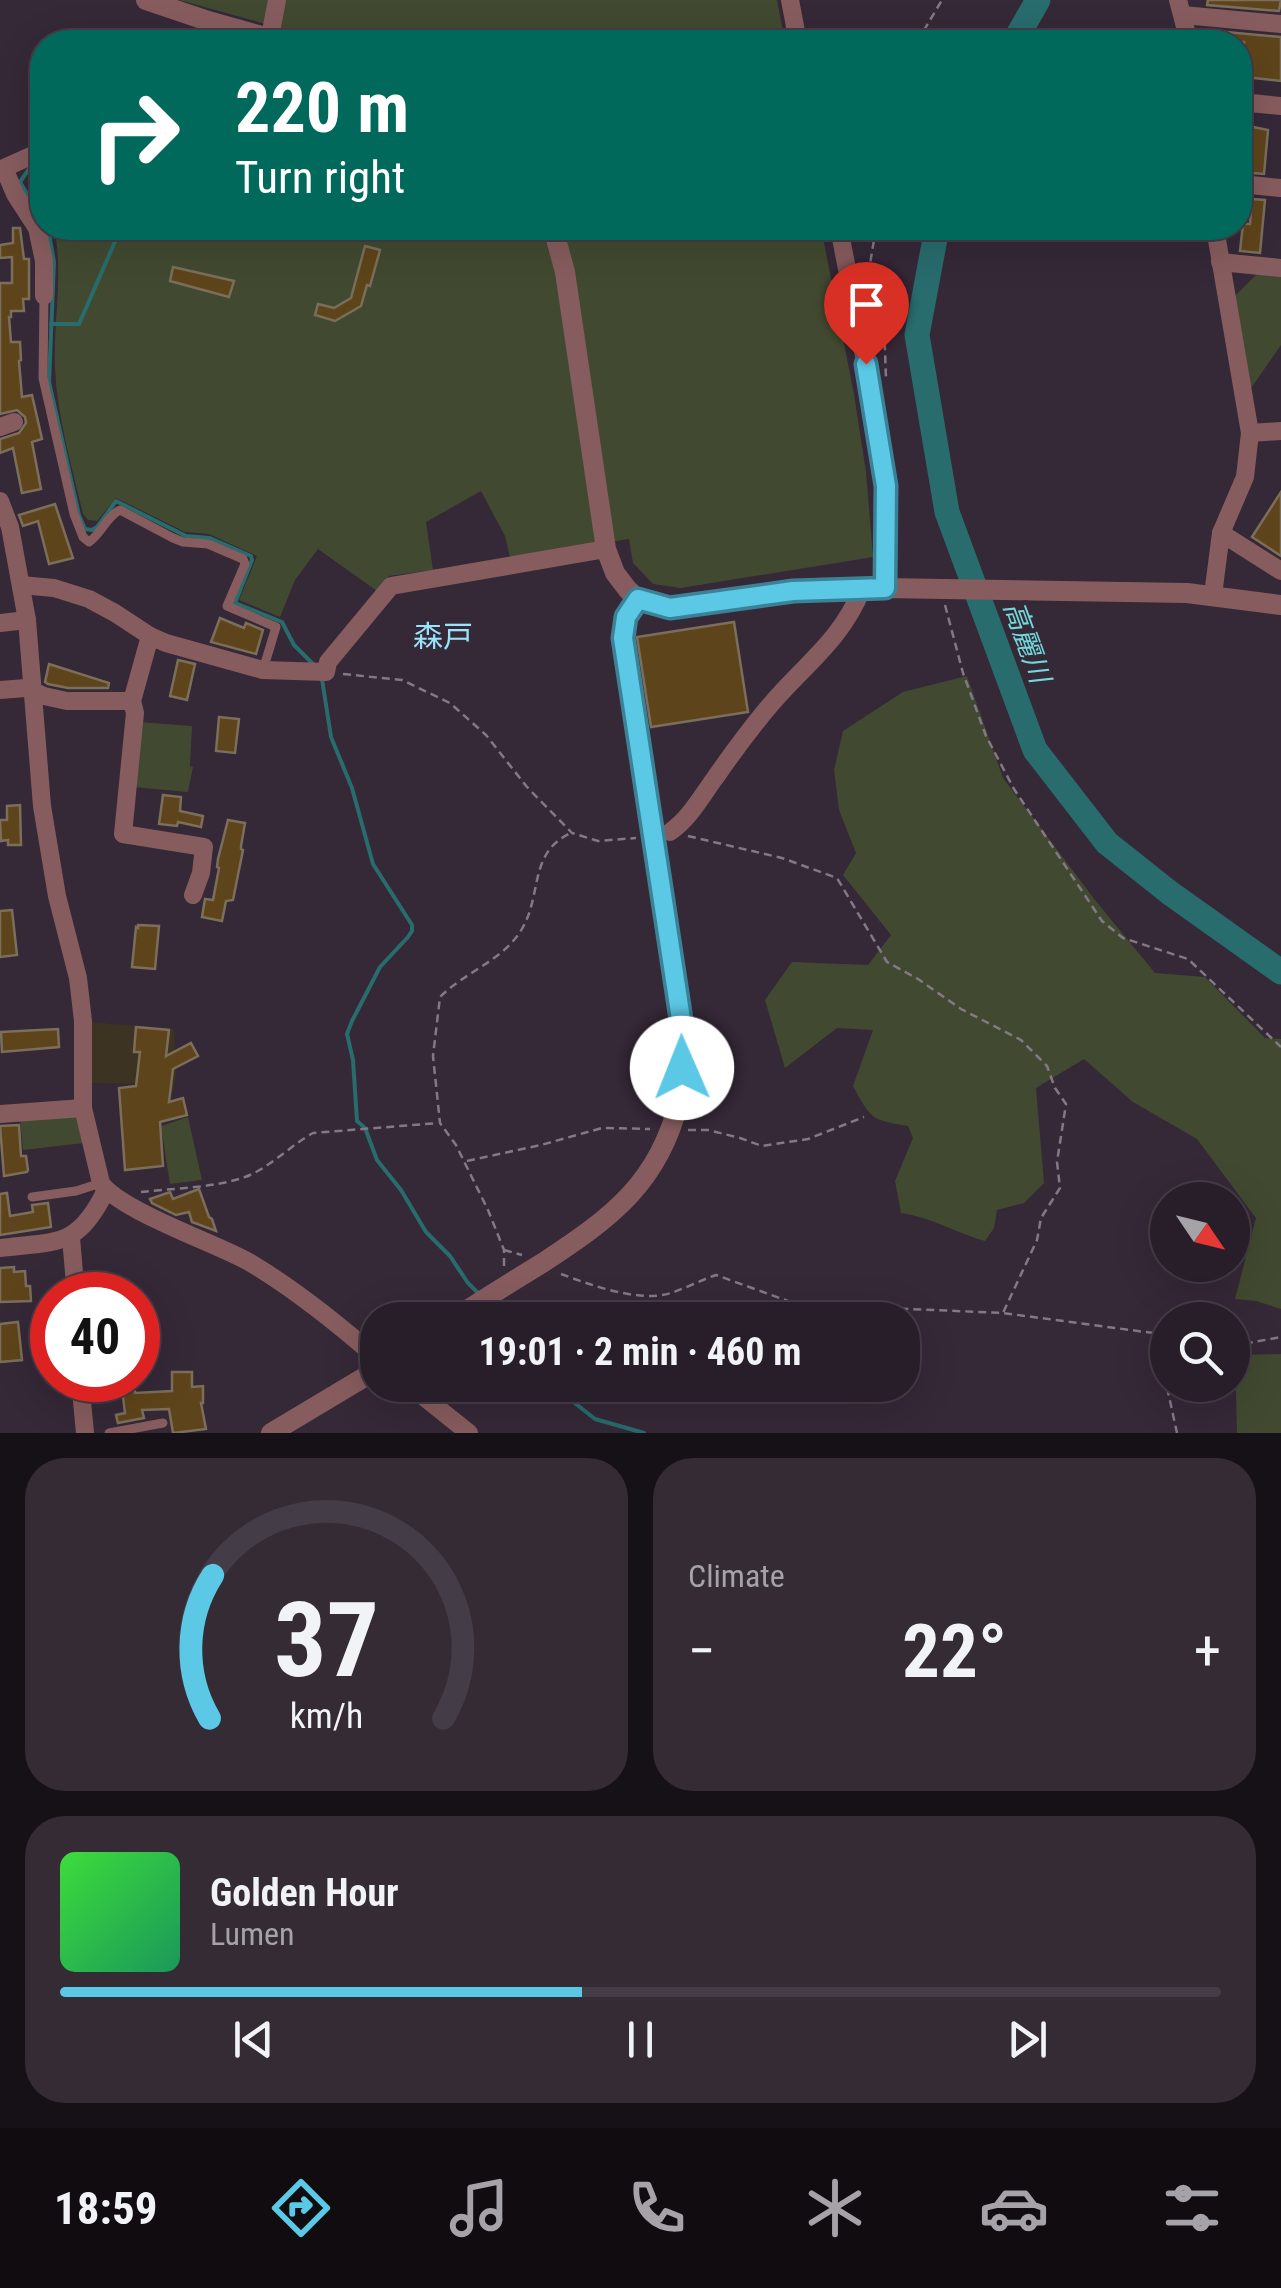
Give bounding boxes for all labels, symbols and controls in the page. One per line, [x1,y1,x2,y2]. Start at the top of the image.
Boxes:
text: 220 m [235,67,409,149]
icon: right [70,70,200,200]
text: Turn right [235,151,405,204]
pin [824,262,909,365]
icon: arrive [839,277,894,332]
water label: 高麗川 [997,597,1058,690]
district label: 森戸 [413,619,473,654]
position arrow [630,1016,734,1120]
north arrow [1150,1182,1250,1282]
map controls [1150,1182,1250,1402]
speed limit sign: 40 [30,1272,160,1402]
button: search [1150,1302,1250,1402]
text: 19:01 · 2 min · 460 m [479,1330,801,1374]
text: Climate [688,1557,785,1595]
text: 37 [274,1580,379,1701]
text: 22° [902,1607,1007,1695]
text: − [688,1619,716,1683]
text: + [1194,1619,1221,1683]
text: km/h [290,1695,363,1737]
text: Golden Hour [210,1871,399,1915]
text: Lumen [210,1915,295,1953]
icon: previous [226,2012,281,2067]
icon: pause [613,2012,668,2067]
icon: next [1000,2012,1055,2067]
icon: directions [266,2173,336,2243]
icon: music [444,2173,514,2243]
icon: phone [622,2173,692,2243]
icon: climate [800,2173,870,2243]
icon: car [979,2173,1049,2243]
icon: filters [1157,2173,1227,2243]
text: 18:59 [54,2182,157,2235]

